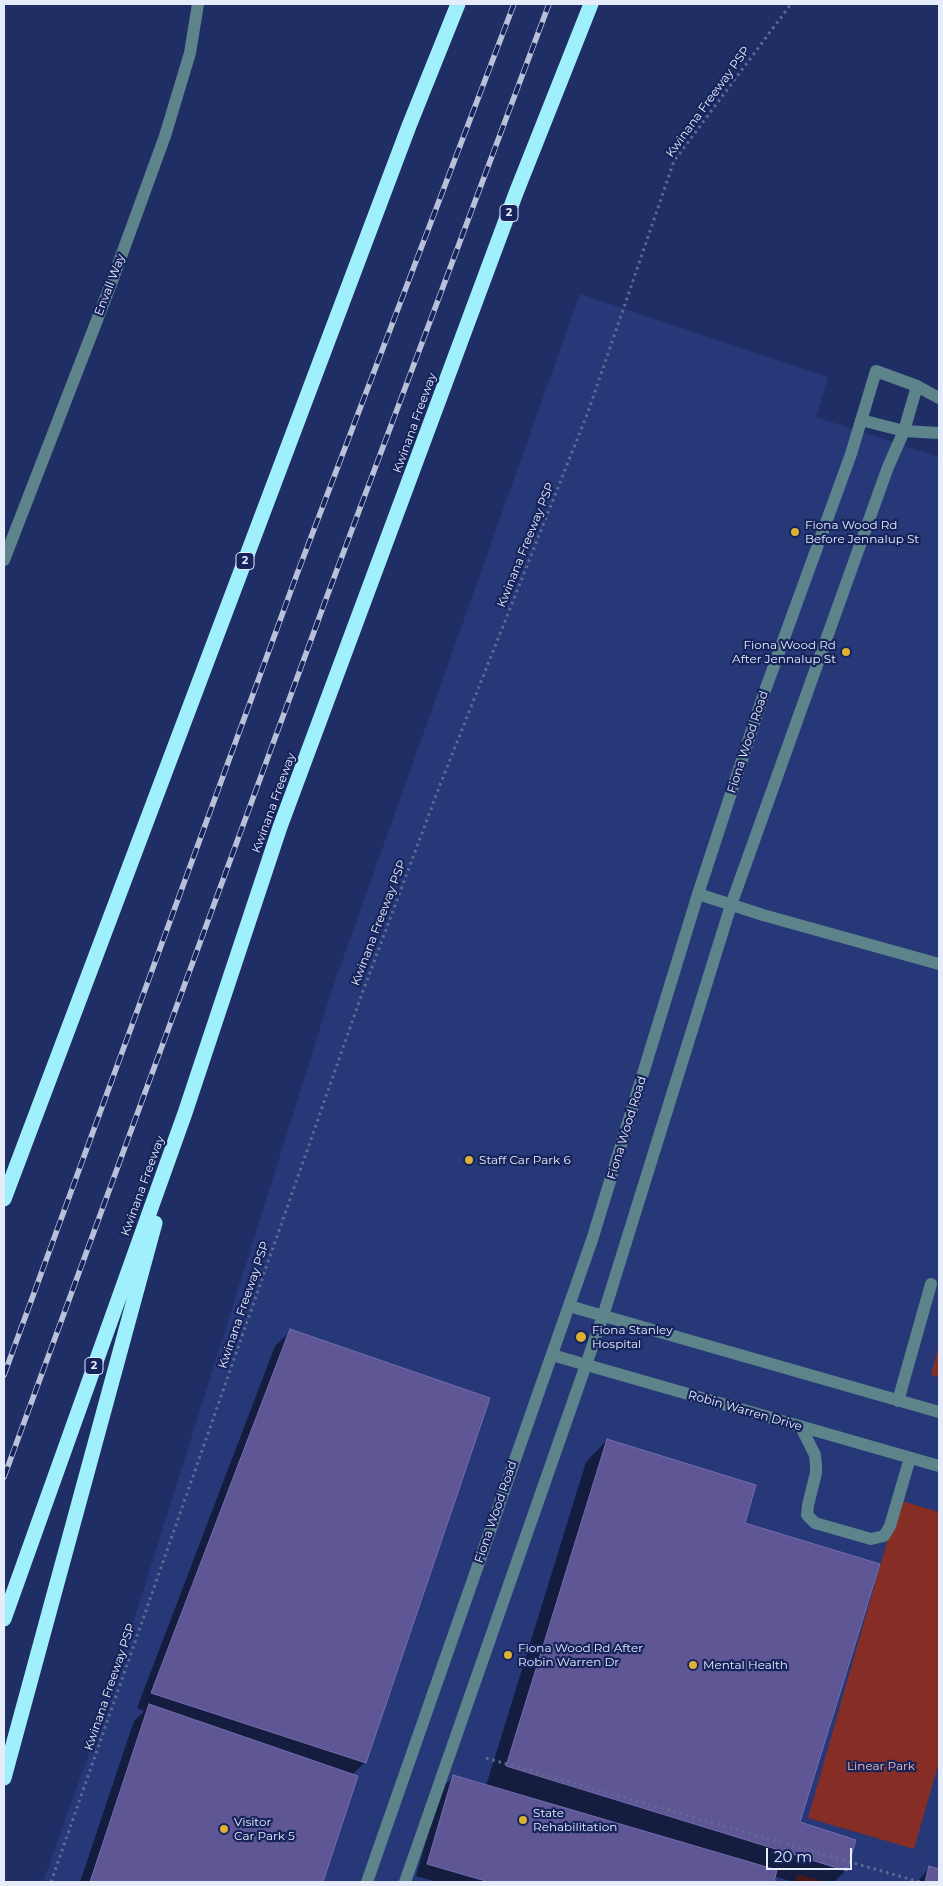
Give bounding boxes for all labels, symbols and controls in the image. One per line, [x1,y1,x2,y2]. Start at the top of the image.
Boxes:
street label: Kwinana Freeway PSP [663,44,753,160]
road number: 2 [500,204,518,222]
street label: Envall Way [92,252,128,318]
street label: Kwinana Freeway [390,371,440,475]
street label: Kwinana Freeway PSP [494,480,558,610]
place label: Fiona Wood Rd Before Jennalup St [805,518,919,546]
marker: Fiona Wood Rd Before Jennalup St [789,526,801,538]
road number: 2 [236,552,254,570]
place label: Fiona Wood Rd After Jennalup St [732,638,836,666]
marker: Fiona Wood Rd After Jennalup St [840,646,852,658]
street label: Fiona Wood Road [725,689,771,795]
street label: Kwinana Freeway [249,751,299,855]
street label: Kwinana Freeway PSP [348,858,410,988]
street label: Fiona Wood Road [604,1075,650,1181]
street label: Kwinana Freeway [118,1134,168,1238]
place label: Staff Car Park 6 [479,1153,571,1167]
marker: Staff Car Park 6 [463,1154,475,1166]
street label: Kwinana Freeway PSP [215,1240,273,1370]
place label: Fiona Stanley Hospital [592,1323,673,1351]
marker: Fiona Stanley Hospital [574,1330,588,1344]
road number: 2 [85,1358,103,1374]
street label: Robin Warren Drive [686,1388,804,1434]
street label: Fiona Wood Road [472,1459,520,1565]
street label: Kwinana Freeway PSP [81,1622,139,1752]
place label: Fiona Wood Rd After Robin Warren Dr [518,1641,643,1669]
marker: Fiona Wood Rd After Robin Warren Dr [502,1649,514,1661]
place label: Mental Health [703,1658,788,1672]
marker: Mental Health [687,1659,699,1671]
park label: Linear Park [847,1759,915,1773]
place label: State Rehabilitation [533,1806,617,1834]
marker: State Rehabilitation [517,1814,529,1826]
place label: Visitor Car Park 5 [234,1815,295,1843]
marker: Visitor Car Park 5 [218,1823,230,1835]
scale bar [768,1838,854,1870]
text: 20 m [774,1847,812,1866]

